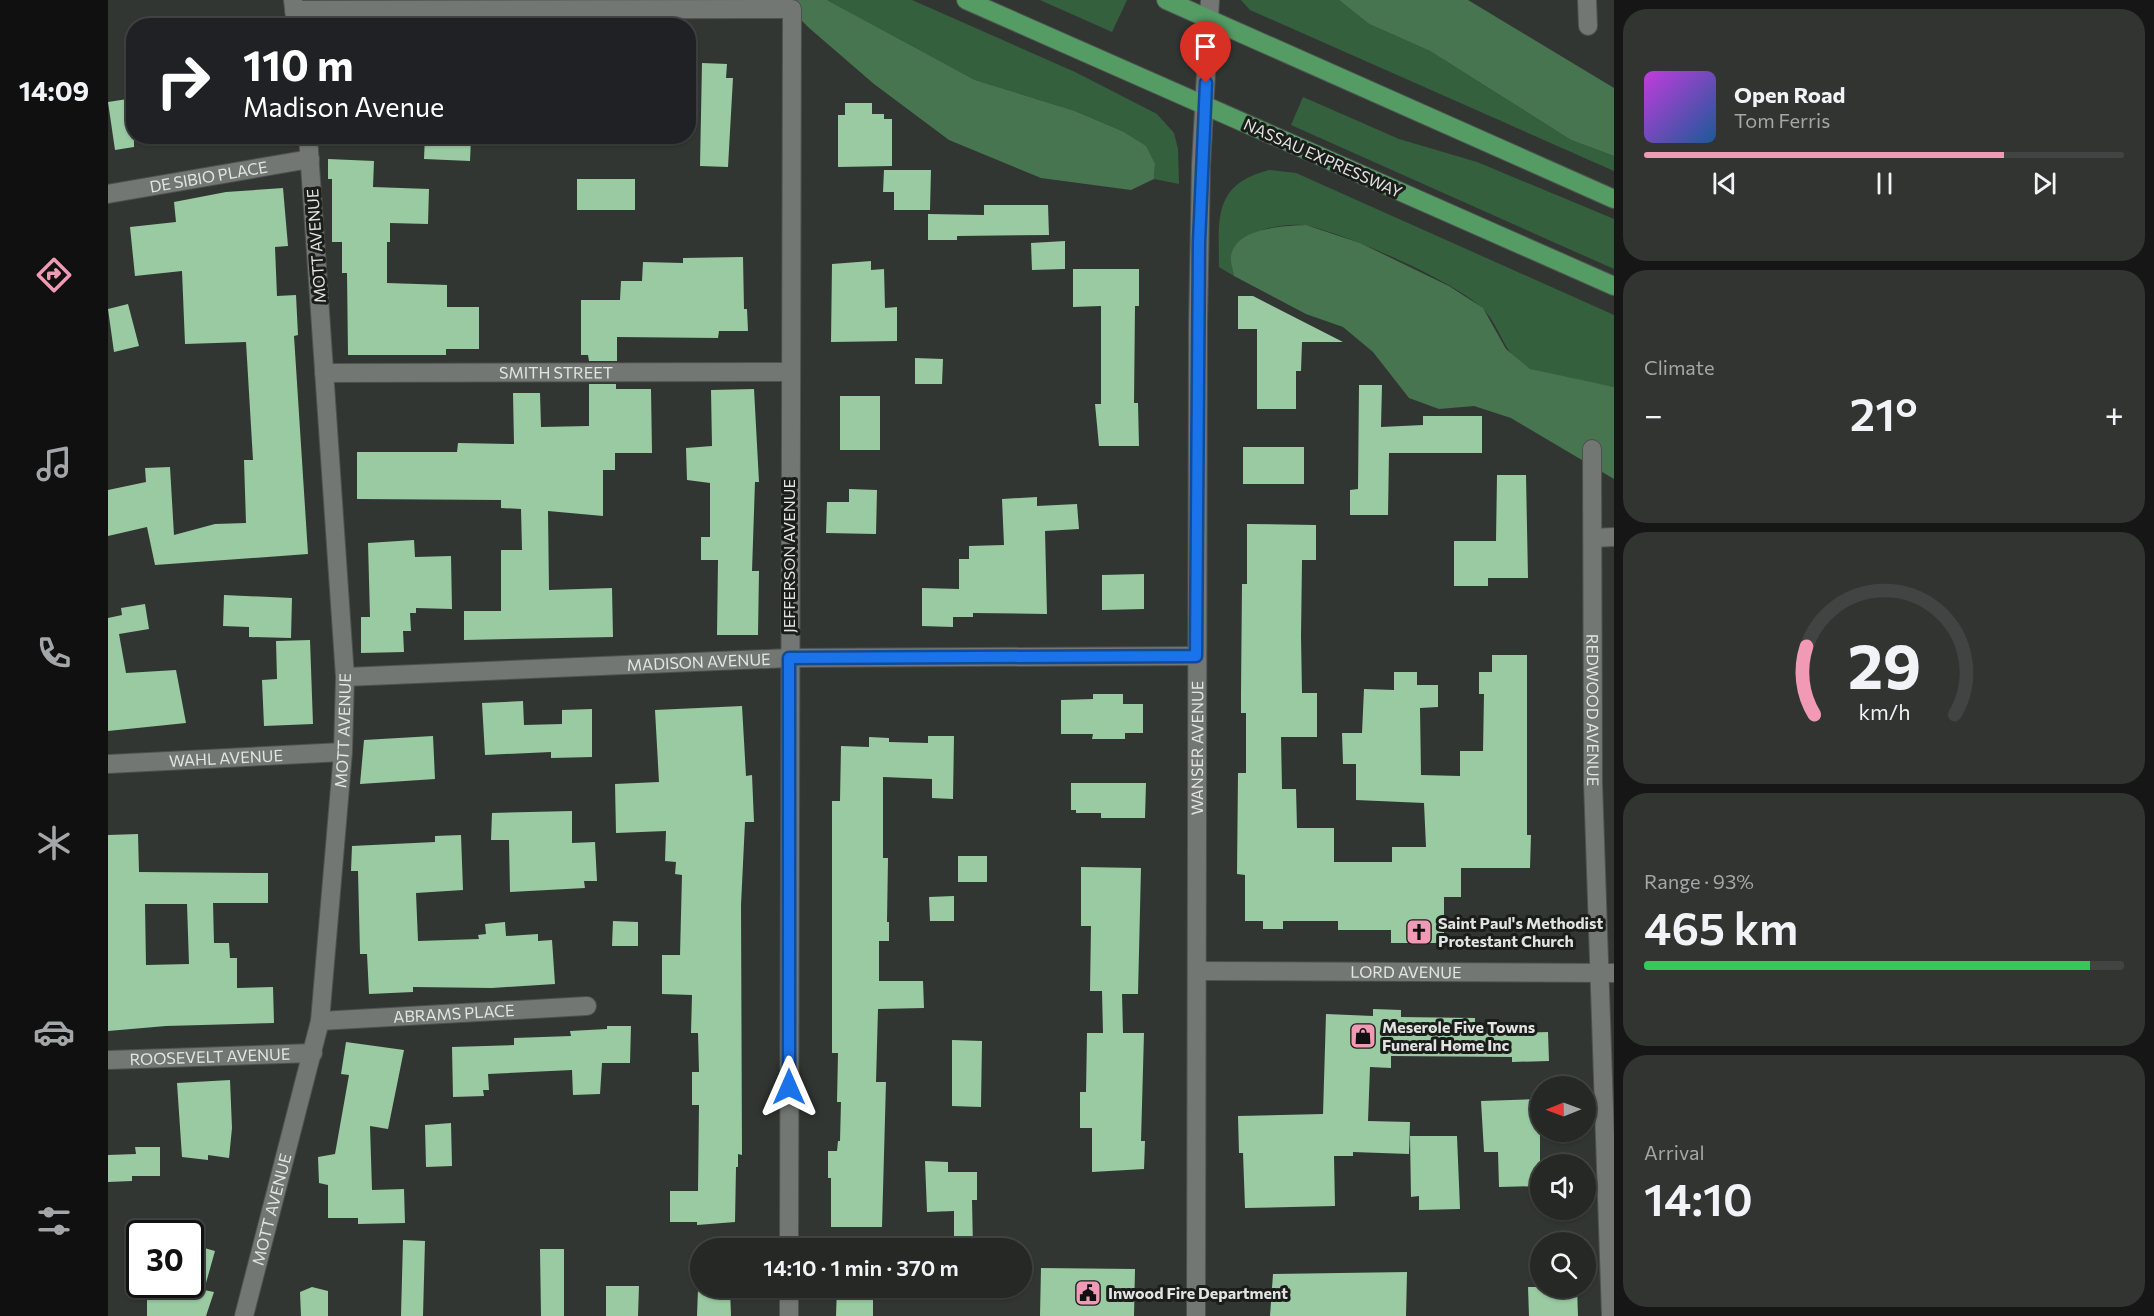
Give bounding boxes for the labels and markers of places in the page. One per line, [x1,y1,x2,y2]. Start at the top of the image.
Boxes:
pin [1180,21,1231,83]
place label: Saint Paul's Methodist Protestant Church [1438,913,1603,950]
church icon: Saint Paul's Methodist Protestant Church [1404,917,1434,947]
place label: Meserole Five Towns Funeral Home Inc [1382,1017,1535,1054]
shop icon: Meserole Five Towns Funeral Home Inc [1348,1021,1378,1051]
public building icon: Inwood Fire Department [1073,1278,1103,1308]
place label: Inwood Fire Department [1108,1283,1288,1302]

